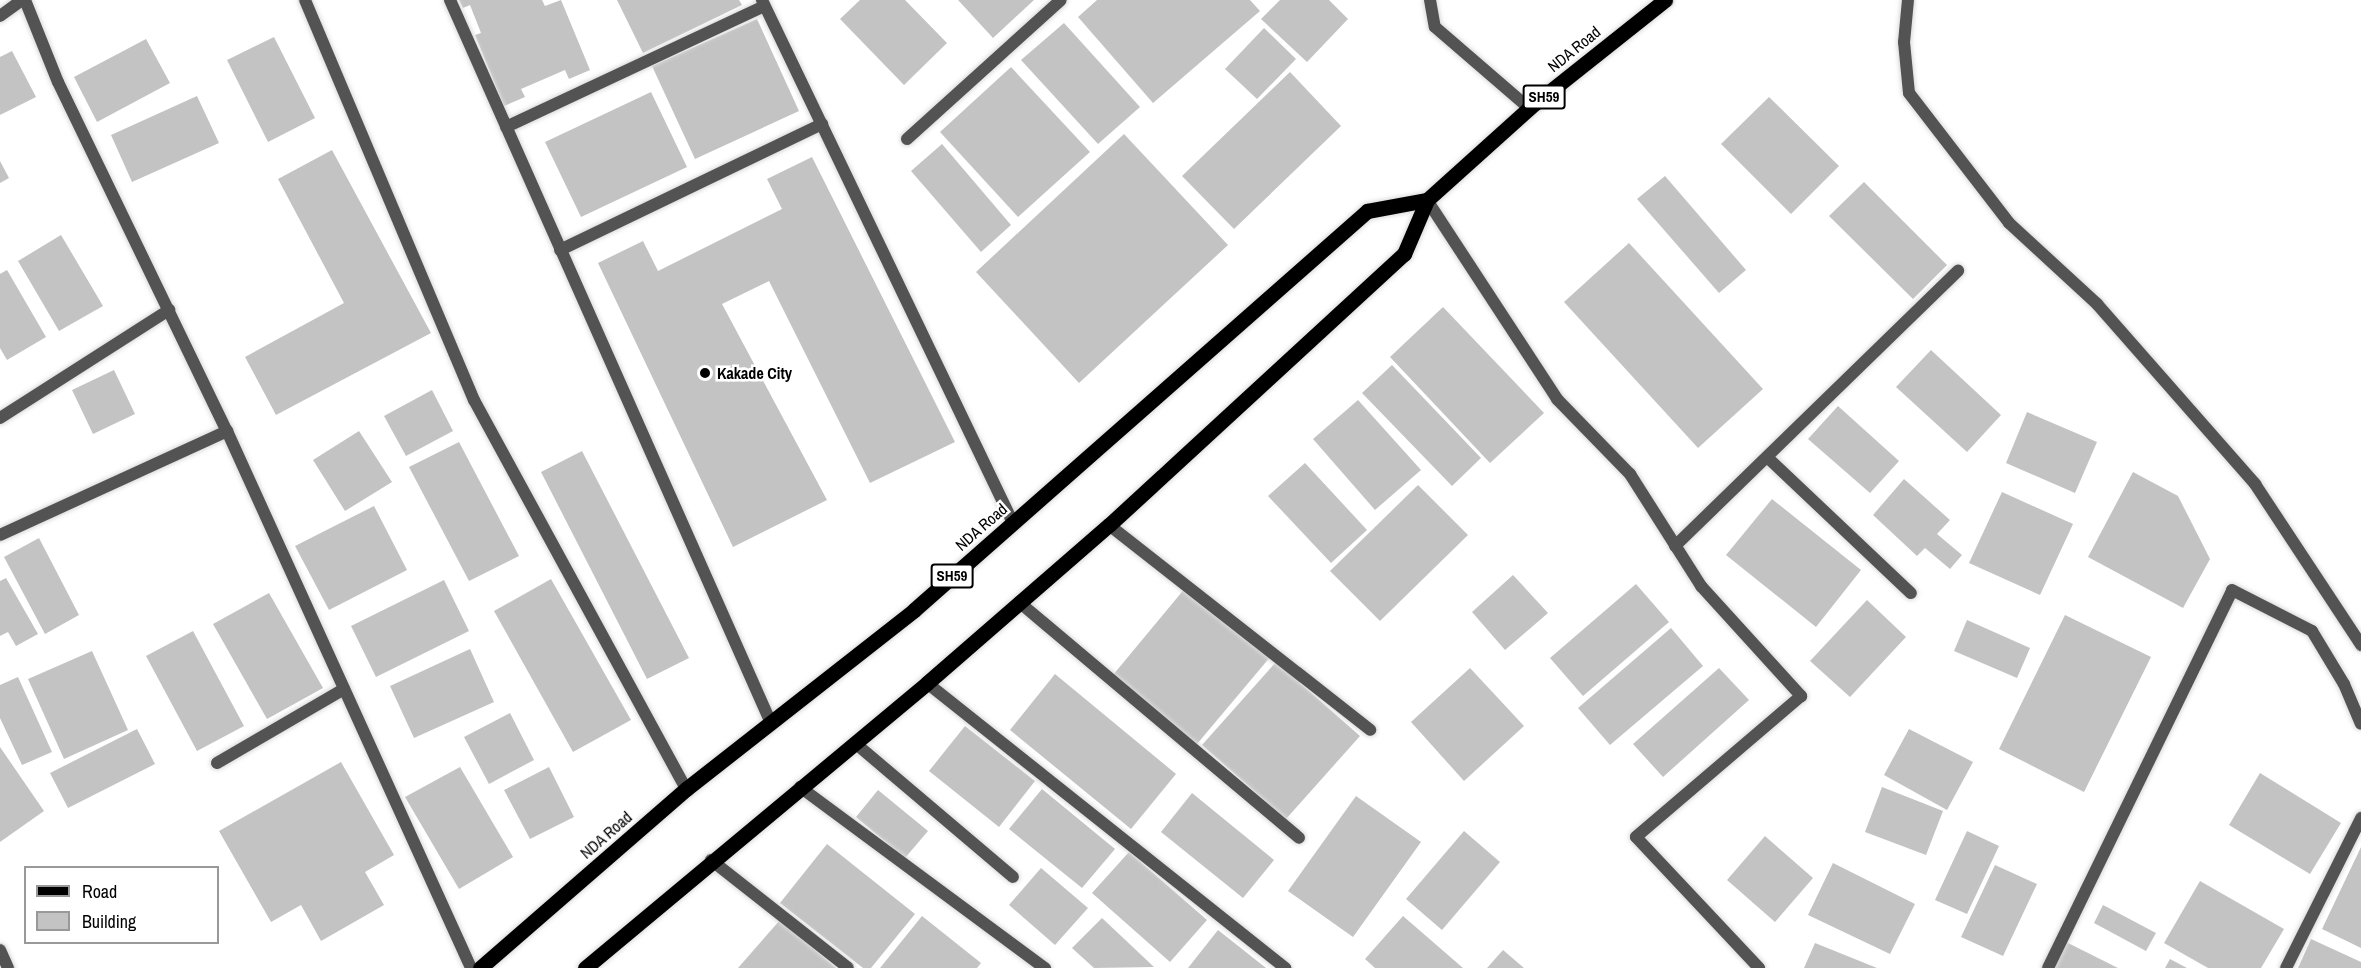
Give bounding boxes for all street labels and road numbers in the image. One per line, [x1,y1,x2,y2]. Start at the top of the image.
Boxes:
street label: NDA Road [1544,22,1604,76]
road number: SH59 [1522,85,1566,109]
street label: NDA Road [951,499,1011,555]
road number: SH59 [930,564,974,588]
street label: NDA Road [576,807,636,863]

